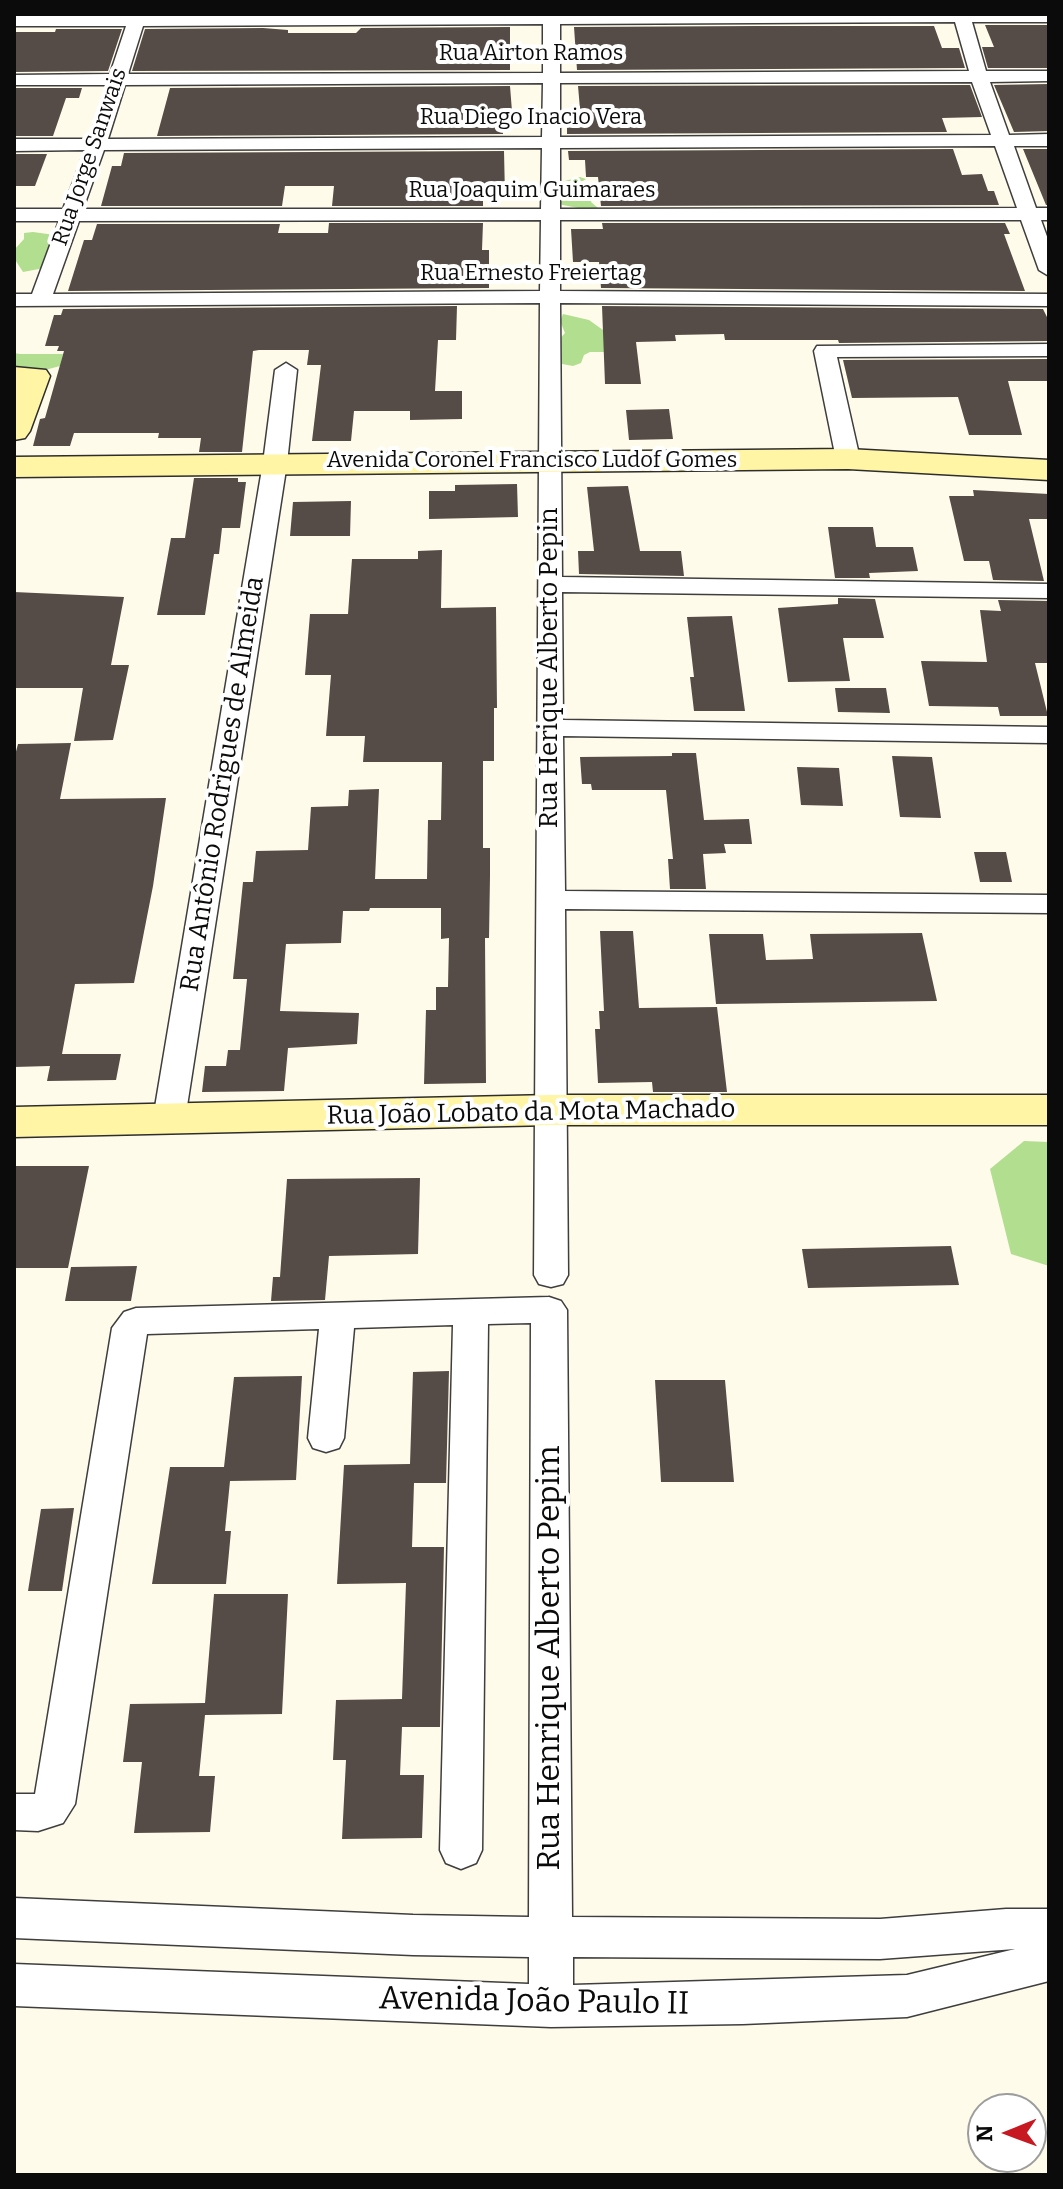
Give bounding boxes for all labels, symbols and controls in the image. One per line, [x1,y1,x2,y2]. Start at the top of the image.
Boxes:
street label: Rua Airton Ramos [439,41,623,67]
street label: Rua Jorge Sanwais [47,65,133,249]
street label: Rua Diego Inacio Vera [420,105,642,131]
street label: Rua Joaquim Guimaraes [409,178,655,204]
street label: Rua Ernesto Freiertag [420,261,642,287]
street label: Avenida Coronel Francisco Ludof Gomes [327,448,737,474]
street label: Rua Herique Alberto Pepin [534,508,566,828]
street label: Rua Antônio Rodrigues de Almeida [175,574,271,994]
street label: Rua João Lobato da Mota Machado [326,1094,736,1132]
street label: Rua Henrique Alberto Pepim [531,1445,569,1871]
street label: Avenida João Paulo II [379,1980,689,2024]
north arrow [967,2093,1047,2173]
text: N [971,2125,998,2142]

